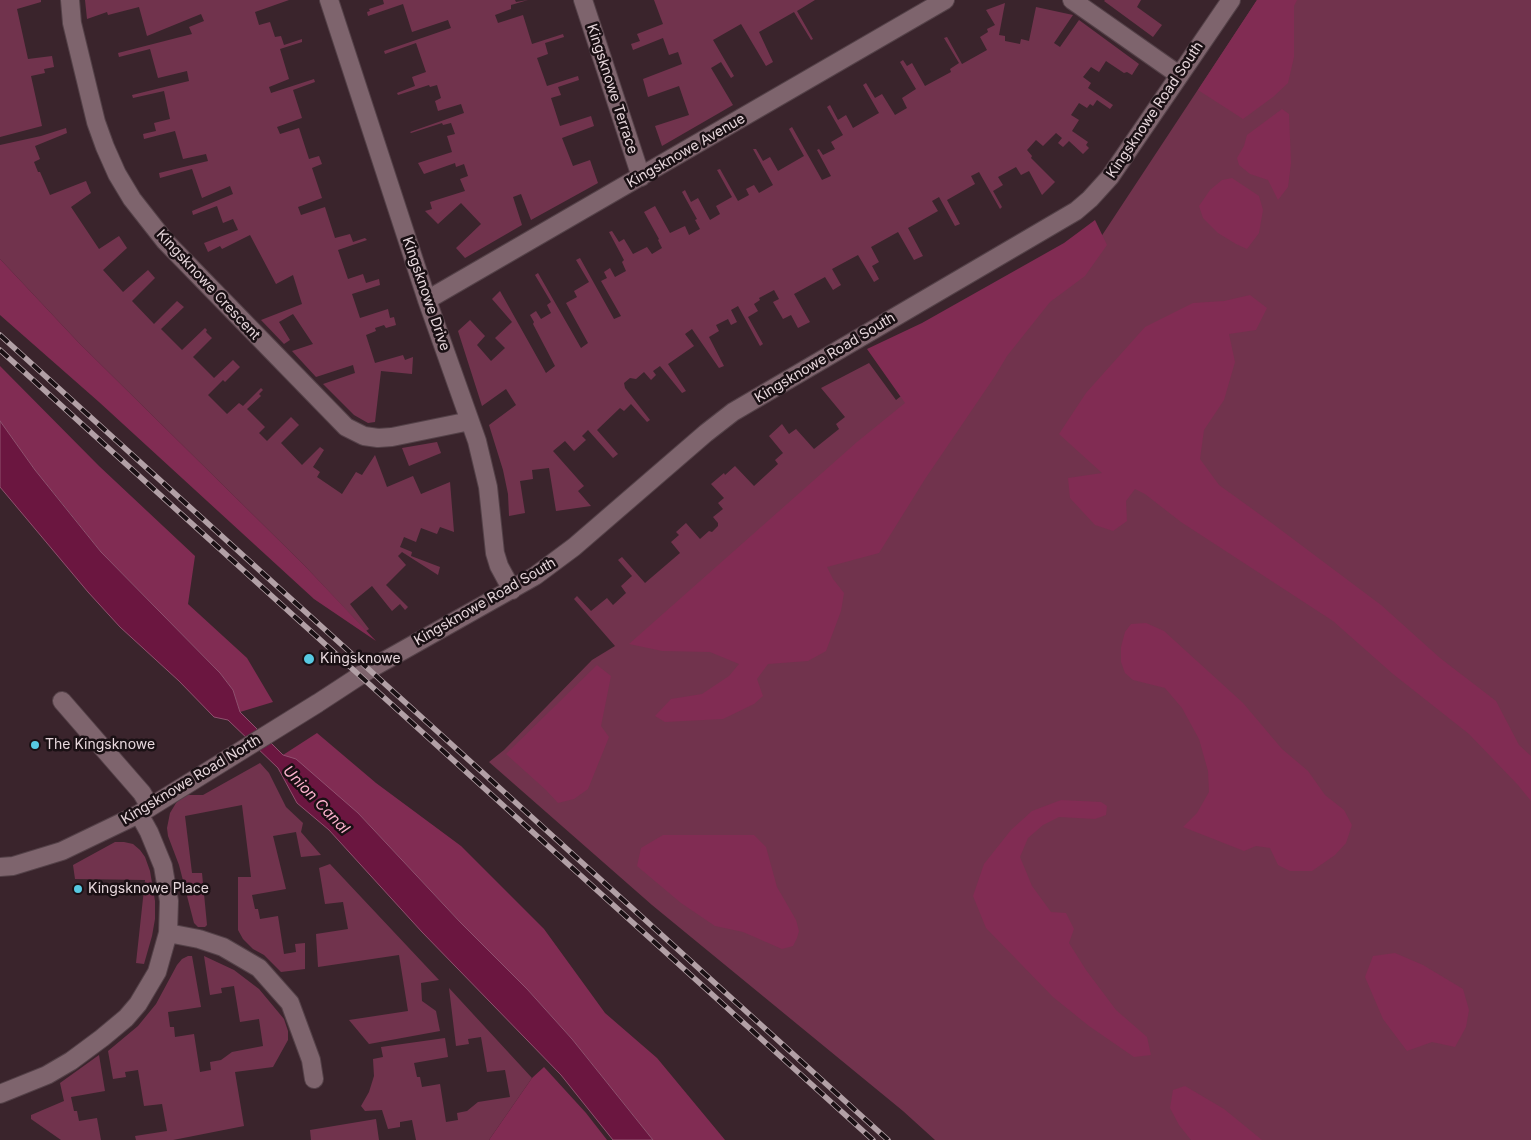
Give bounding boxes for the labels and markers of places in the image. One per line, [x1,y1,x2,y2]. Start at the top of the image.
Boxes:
place label: Kingsknowe [320,651,401,667]
marker: Kingsknowe [302,652,316,666]
place label: The Kingsknowe [45,737,155,753]
marker: The Kingsknowe [29,739,41,751]
place label: Kingsknowe Place [88,881,209,897]
marker: Kingsknowe Place [72,883,84,895]

